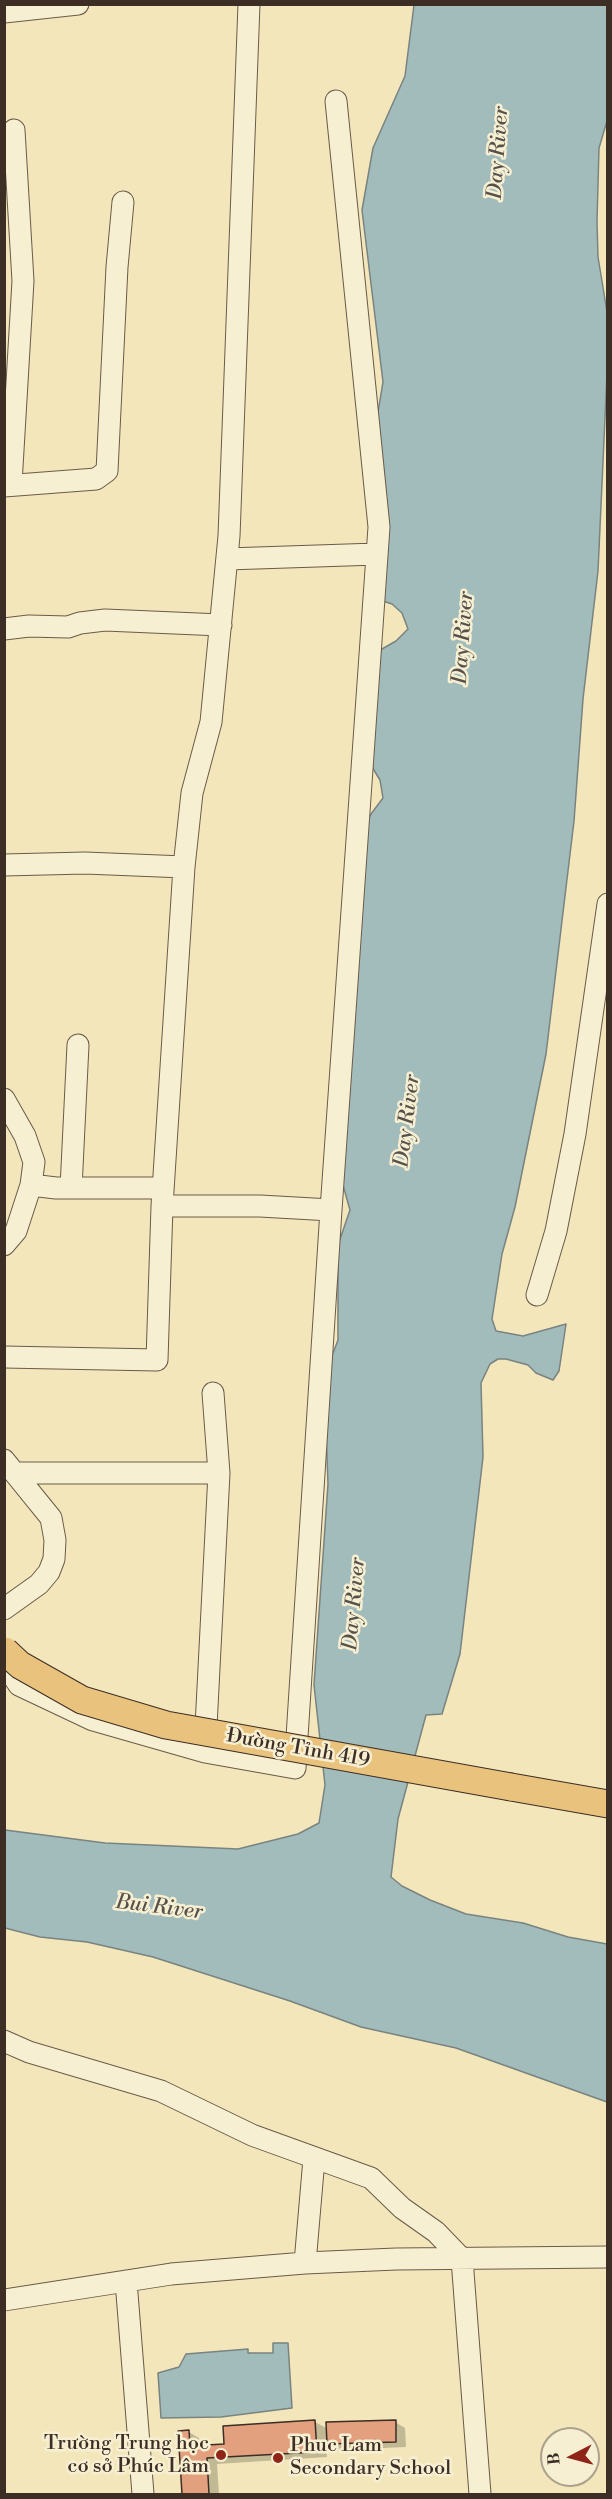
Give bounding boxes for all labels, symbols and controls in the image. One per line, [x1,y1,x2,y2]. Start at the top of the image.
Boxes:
water label: Day River [483,106,515,200]
water label: Day River [448,591,480,685]
water label: Day River [390,1073,426,1169]
water label: Day River [338,1556,372,1652]
street label: Đường Tỉnh 419 [225,1725,371,1773]
water label: Bui River [114,1890,204,1926]
north arrow [540,2427,600,2487]
place label: Trường Trung học cơ sở Phúc Lâm [44,2432,209,2479]
place label: Phuc Lam Secondary School [290,2434,451,2481]
marker: Trường Trung học cơ sở Phúc Lâm [214,2448,228,2462]
marker: Phuc Lam Secondary School [271,2451,285,2465]
text: B [544,2452,565,2466]

